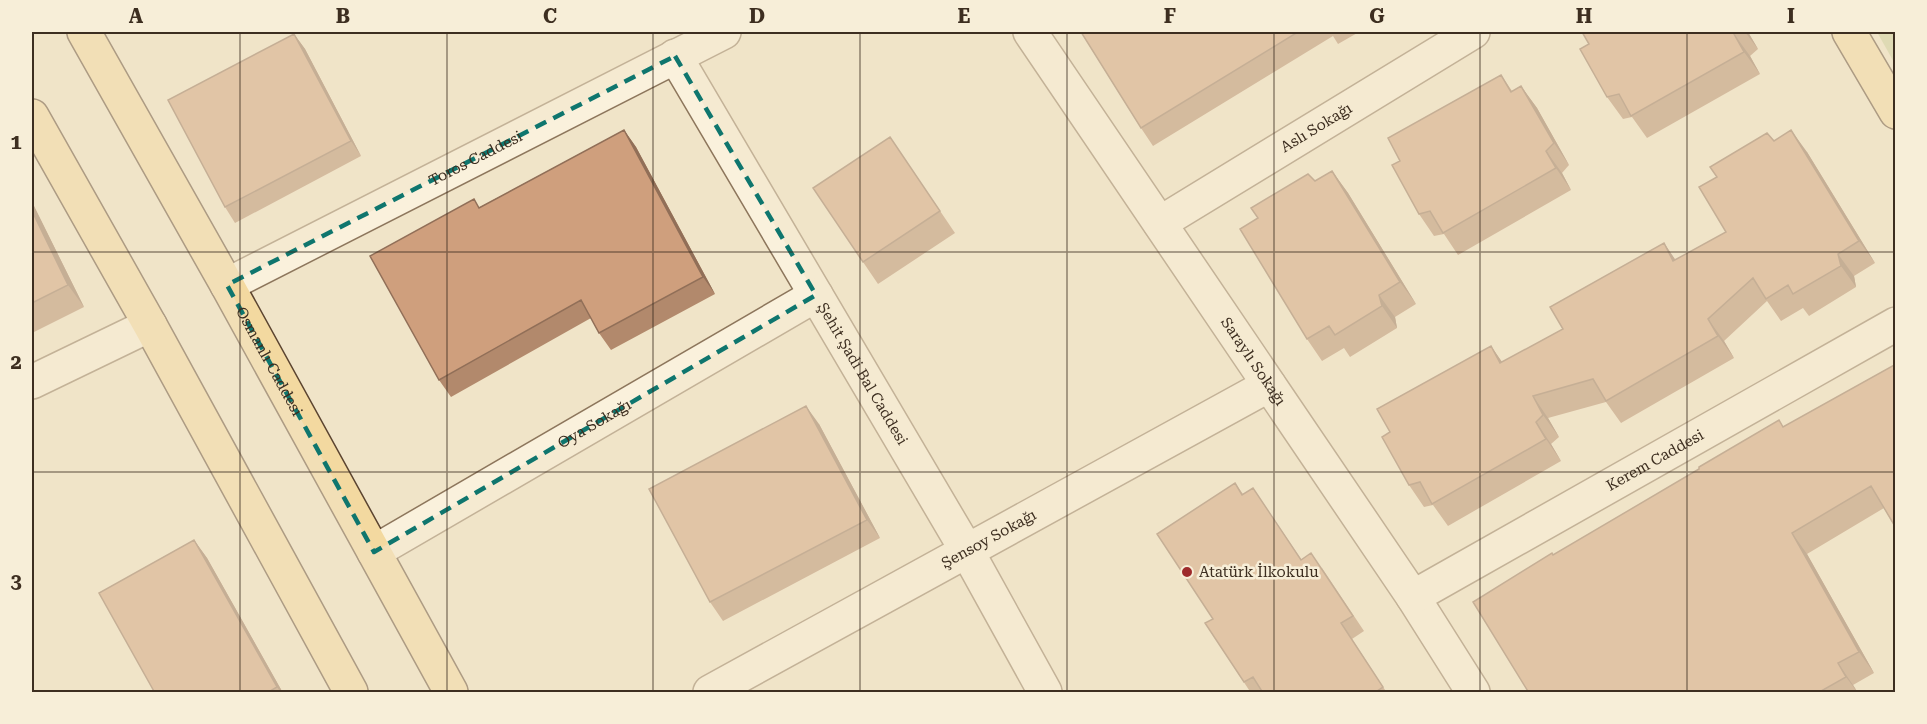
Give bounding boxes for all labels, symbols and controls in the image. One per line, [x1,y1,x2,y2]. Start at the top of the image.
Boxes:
text: A [129,4,144,28]
text: B [336,4,350,28]
text: C [543,4,557,28]
text: D [749,4,765,28]
text: E [958,4,971,28]
text: F [1164,4,1176,28]
text: G [1369,4,1385,28]
text: H [1576,4,1592,28]
text: I [1787,4,1795,28]
street label: Aslı Sokağı [1277,99,1355,156]
street label: Toros Caddesi [426,127,526,190]
text: 1 [10,130,22,154]
street label: Şehit Şadi Bal Caddesi [814,300,911,448]
street label: Osmanlı Caddesi [232,304,306,419]
street label: Saraylı Sokağı [1217,314,1290,409]
text: 2 [10,350,22,374]
street label: Oya Sokağı [555,395,634,452]
street label: Kerem Caddesi [1603,426,1707,495]
street label: Şensoy Sokağı [938,506,1039,572]
place label: Atatürk İlkokulu [1199,563,1319,581]
marker: Atatürk İlkokulu [1180,565,1194,579]
text: 3 [10,569,22,593]

